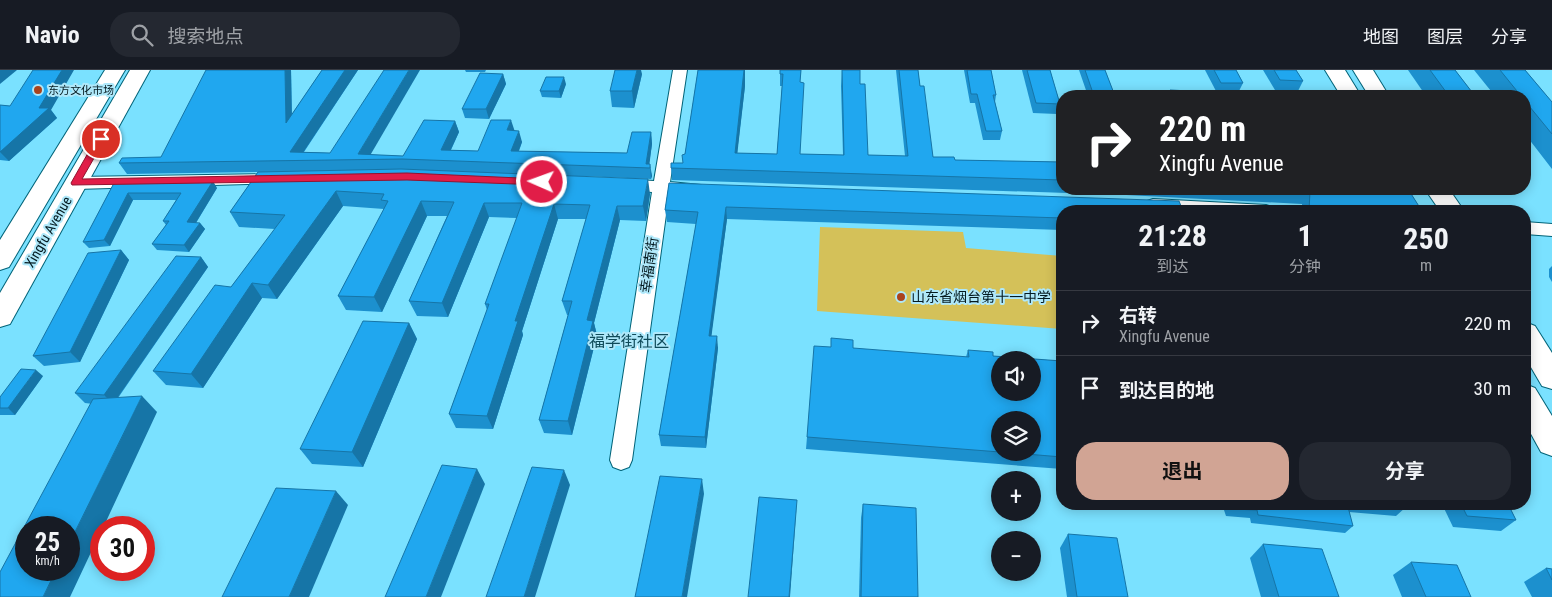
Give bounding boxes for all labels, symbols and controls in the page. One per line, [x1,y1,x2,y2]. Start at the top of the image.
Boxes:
search box [110,12,460,57]
text: Navio [25,21,80,49]
icon: search [128,21,156,49]
text: 搜索地点 [168,25,244,48]
text: 地图 [1363,26,1399,47]
text: 图层 [1427,26,1463,47]
text: 分享 [1491,26,1527,47]
marker: 东方文化市场 [32,84,44,96]
place label: 东方文化市场 [48,84,114,97]
text: 220 m [1159,109,1246,150]
icon: right [1076,110,1141,175]
pin [80,118,122,160]
icon: arrive [87,125,115,153]
text: Xingfu Avenue [1159,151,1284,176]
position arrow [515,155,567,207]
street label: Xingfu Avenue [21,193,75,270]
text: 21:28 [1138,218,1207,253]
text: 1 [1298,218,1313,253]
text: 250 [1403,221,1449,256]
street label: 幸福南街 [637,236,661,294]
text: m [1420,256,1432,275]
text: 到达 [1157,257,1189,276]
text: 分钟 [1289,257,1321,276]
place label: 山东省烟台第十一中学 [911,289,1051,305]
marker: 山东省烟台第十一中学 [895,291,907,303]
text: 右转 [1119,304,1157,327]
icon: right [1076,309,1104,337]
text: 220 m [1464,312,1511,335]
text: Xingfu Avenue [1119,327,1210,346]
district label: 福学街社区 [589,332,669,351]
map controls [991,351,1041,581]
button: sound [991,351,1041,401]
icon: arrive [1076,374,1104,402]
text: 30 m [1474,377,1511,400]
text: 到达目的地 [1119,379,1214,402]
button: layers [991,411,1041,461]
button: 退出 [1076,442,1289,500]
button: 分享 [1299,442,1511,500]
button: + [991,471,1041,521]
speed limit sign: 30 [90,516,155,581]
text: 25 [35,528,60,557]
button: − [991,531,1041,581]
text: km/h [35,554,60,568]

